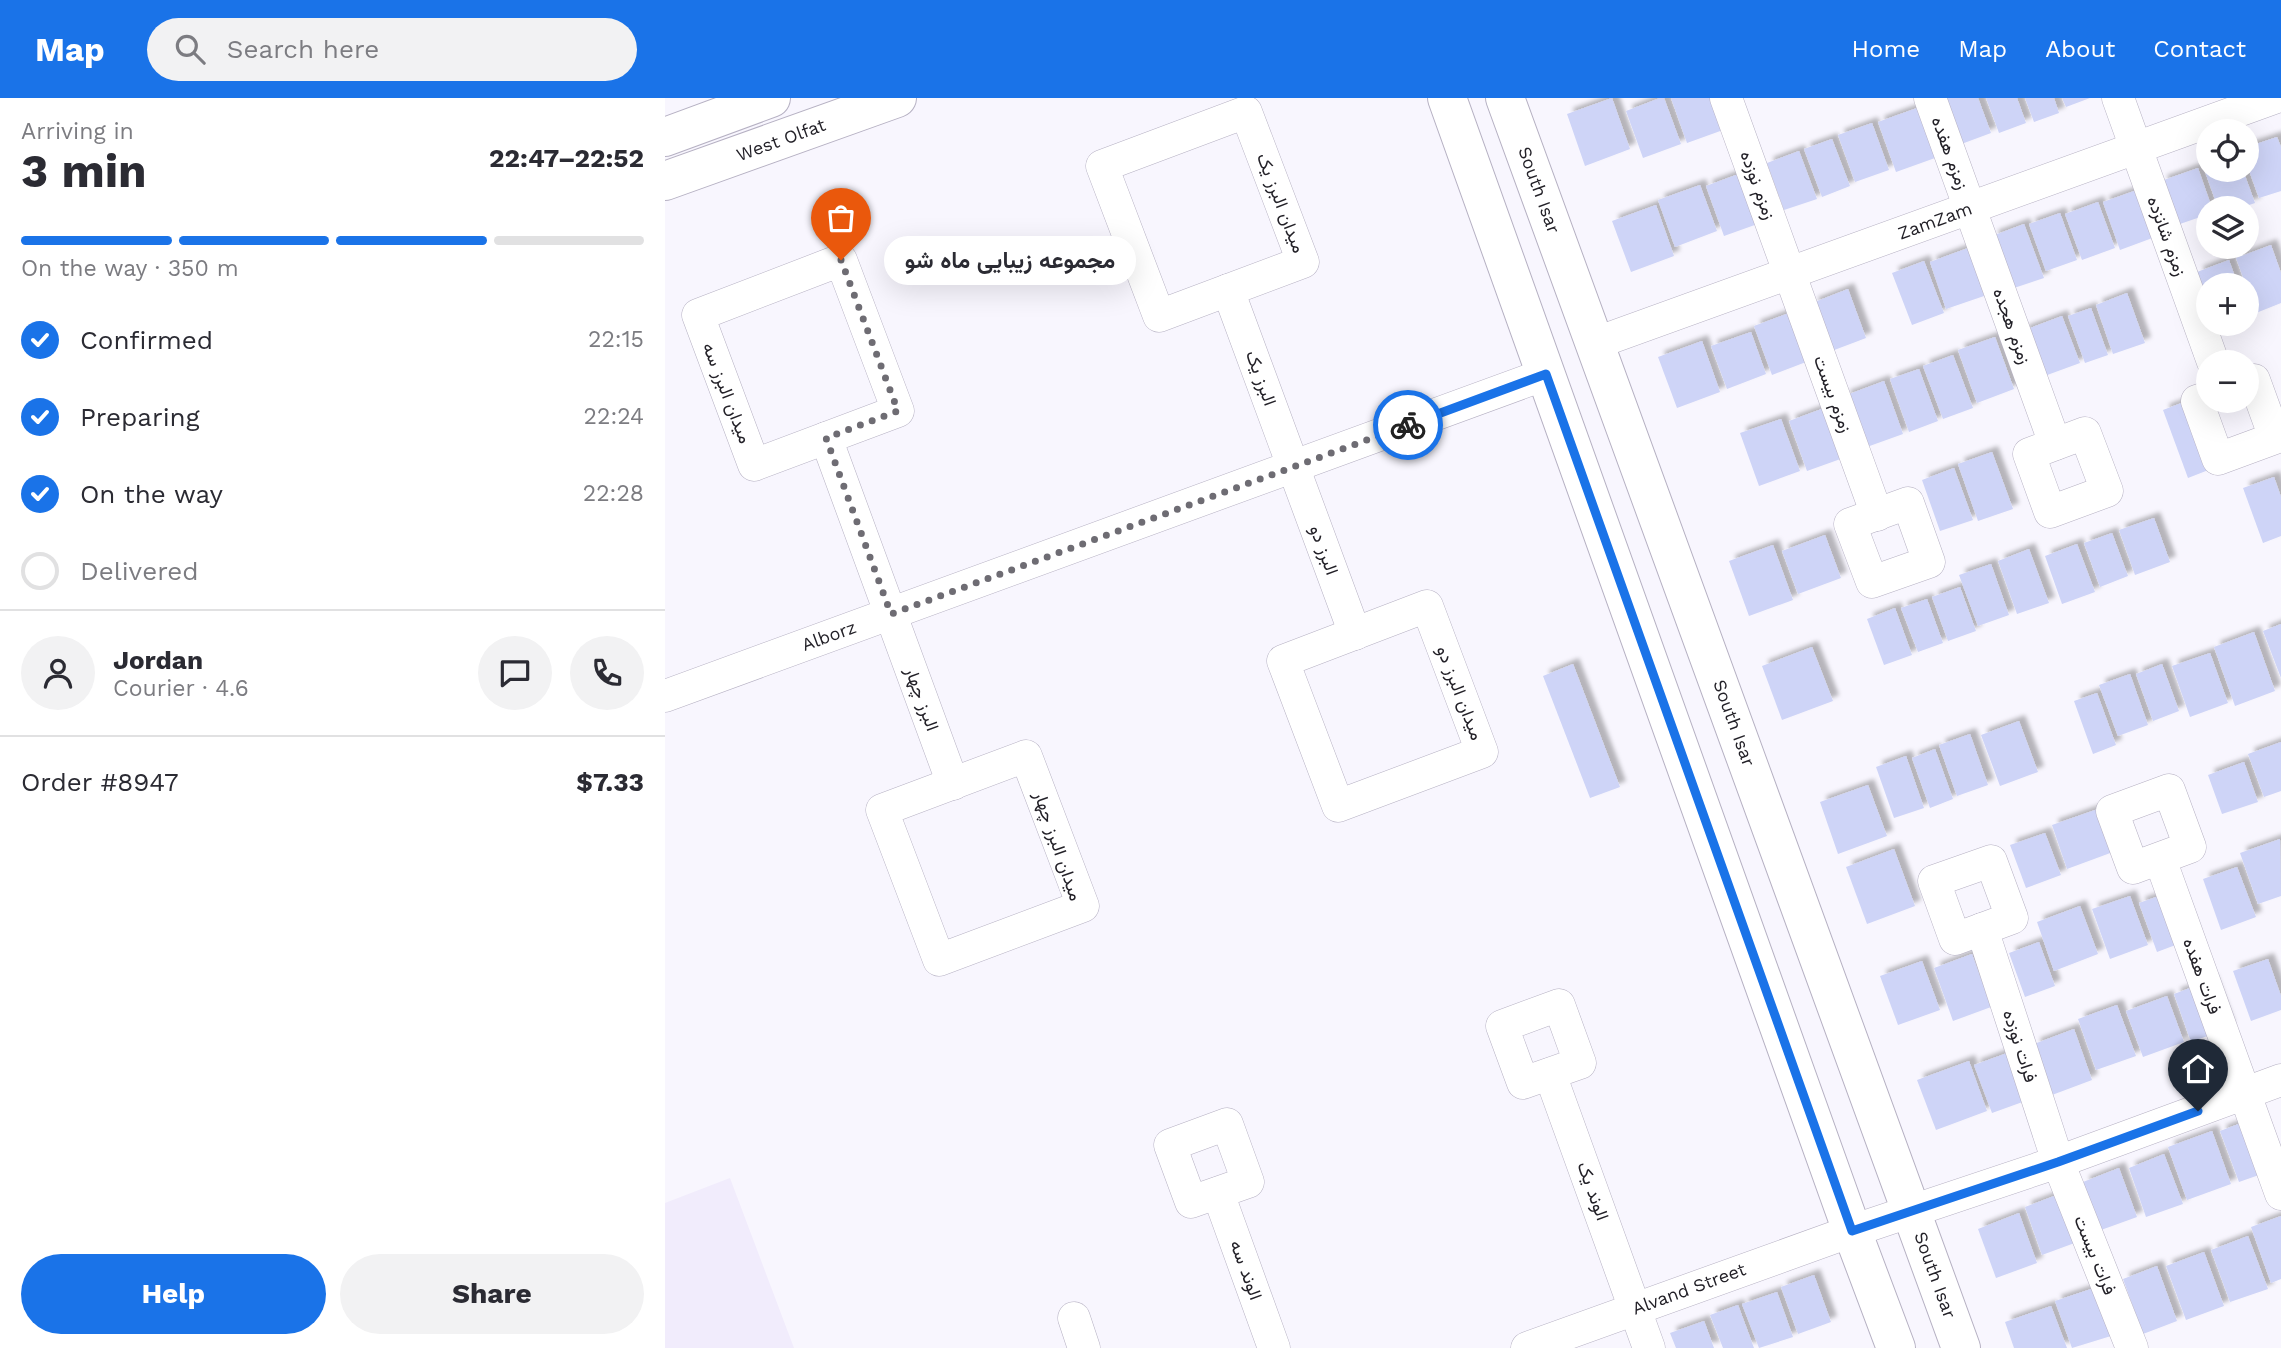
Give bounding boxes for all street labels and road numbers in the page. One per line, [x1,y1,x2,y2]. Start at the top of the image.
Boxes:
street label: زمزم هفده [1926,113,1973,193]
street label: West Olfat [733,114,829,165]
street label: South Isar [1514,144,1565,236]
street label: زمزم نوزده [1734,148,1781,223]
street label: میدان البرز یک [1252,150,1310,256]
street label: زمزم شانزده [2141,193,2192,279]
street label: ZamZam [1895,197,1975,244]
street label: زمزم هجده [1987,285,2036,367]
street label: میدان البرز سه [698,339,756,447]
street label: البرز یک [1241,347,1281,409]
street label: زمزم بیست [1808,352,1857,436]
street label: البرز دو [1305,522,1343,578]
street label: Alborz [799,616,859,655]
street label: میدان البرز دو [1432,643,1488,743]
street label: البرز چهار [899,663,944,734]
street label: South Isar [1709,677,1760,769]
street label: میدان البرز چهار [1028,787,1087,904]
street label: فرات هفده [2178,935,2226,1017]
street label: فرات نوزده [1998,1007,2042,1085]
street label: الوند یک [1572,1159,1614,1223]
street label: فرات بیست [2069,1212,2121,1298]
street label: South Isar [1910,1229,1961,1321]
street label: الوند سه [1225,1237,1267,1303]
street label: Alvand Street [1629,1258,1749,1319]

